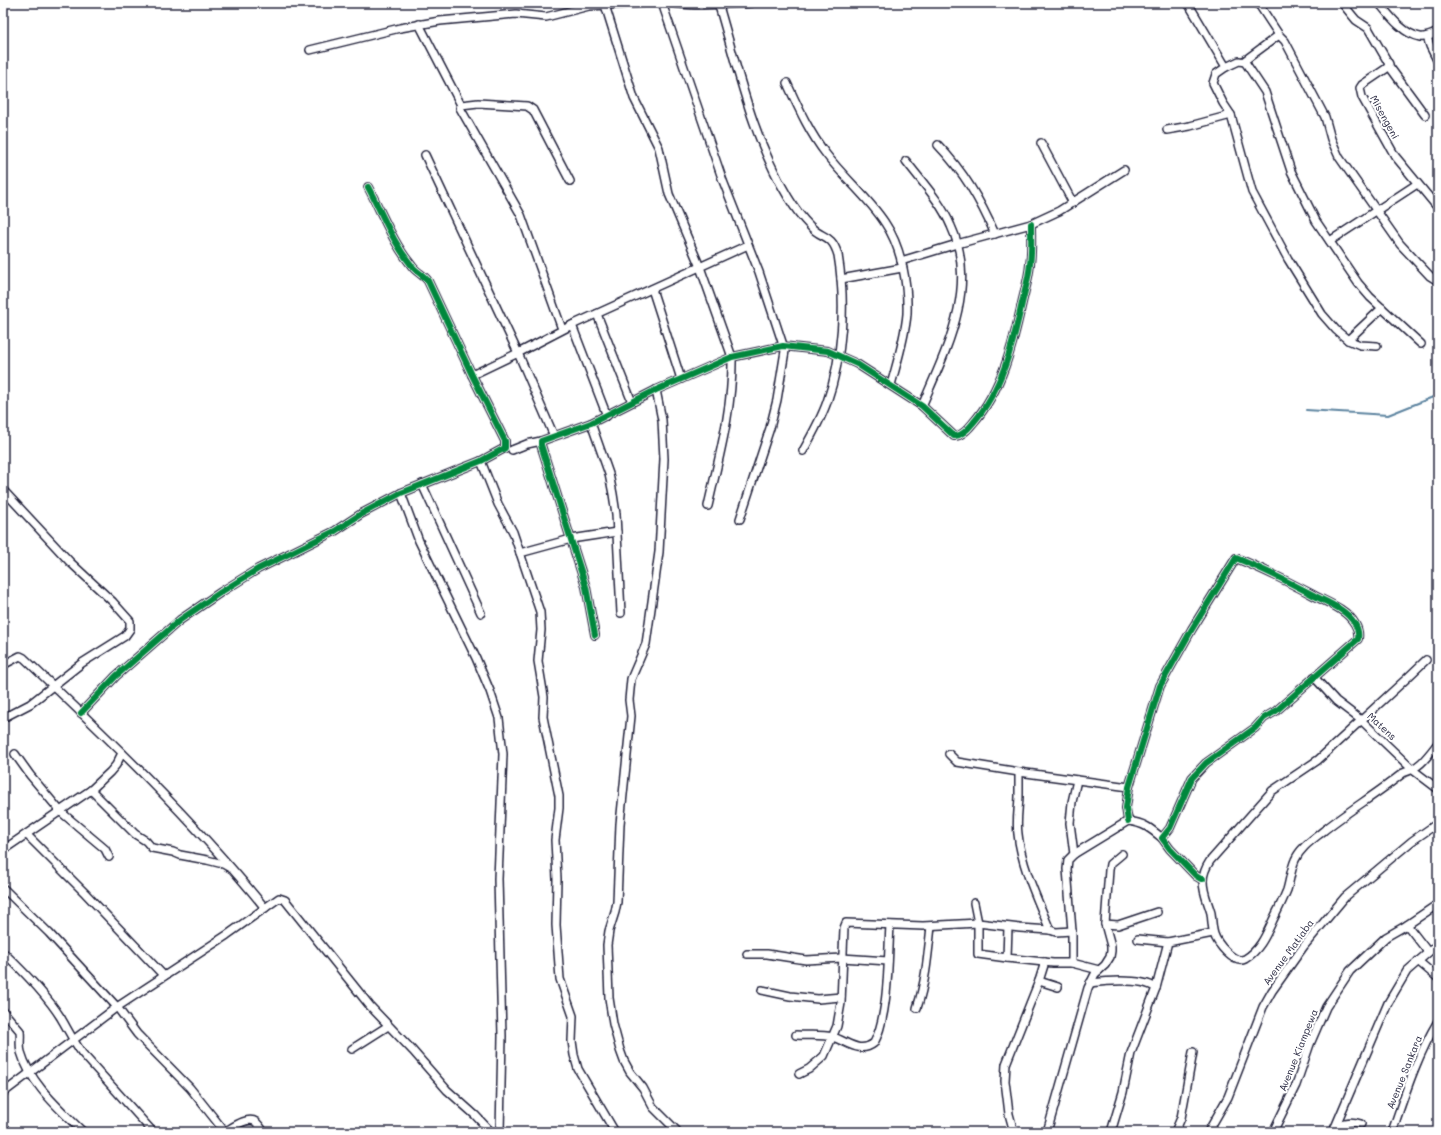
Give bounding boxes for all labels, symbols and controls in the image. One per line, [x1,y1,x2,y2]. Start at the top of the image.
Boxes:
street label: Misengeni [1367,93,1403,141]
street label: Matens [1364,709,1400,743]
street label: Avenue Matiaba [1259,916,1317,988]
street label: Avenue Kiampewa [1275,1007,1321,1093]
street label: Avenue Sankara [1383,1033,1425,1111]

